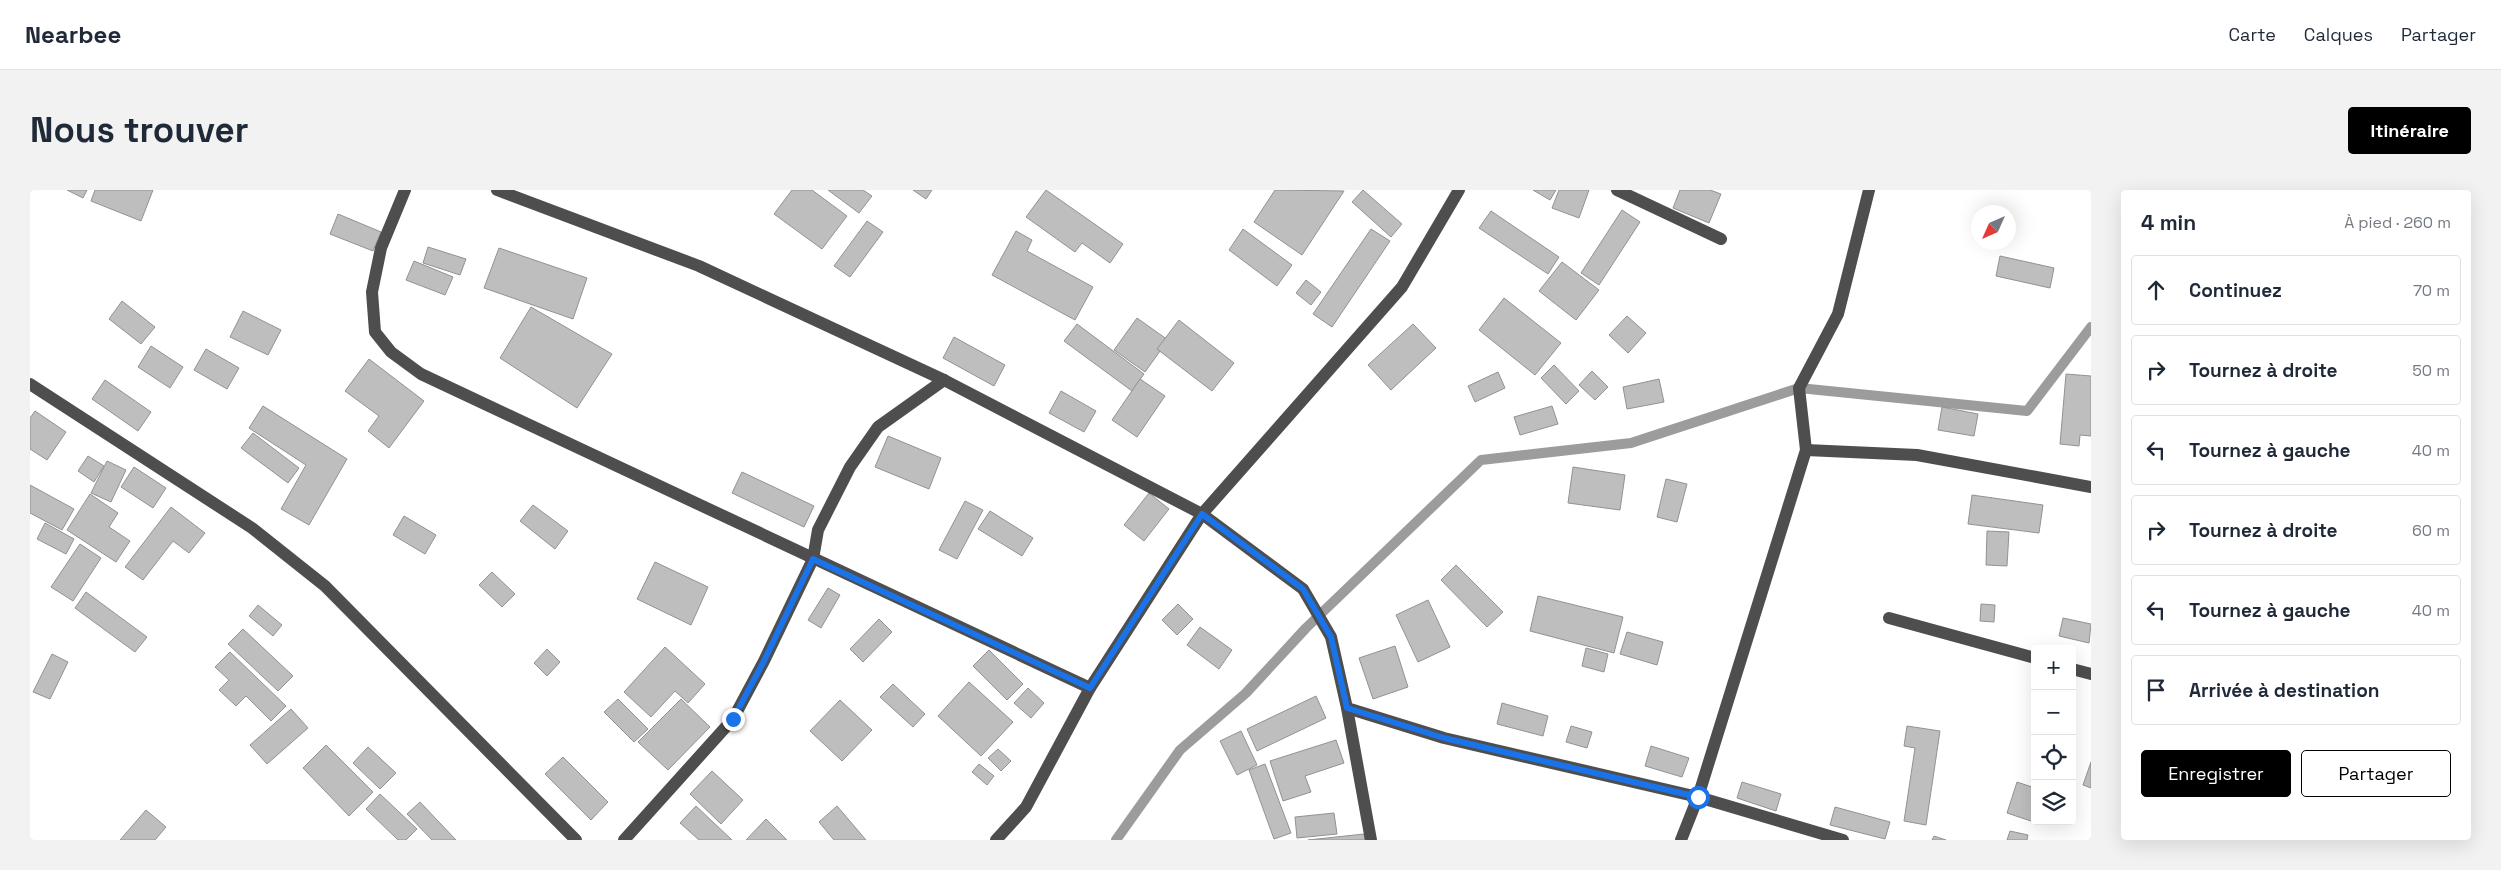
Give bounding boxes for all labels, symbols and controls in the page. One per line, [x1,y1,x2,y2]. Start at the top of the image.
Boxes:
text: Nearbee [25,19,121,50]
text: Carte [2229,23,2276,46]
text: Calques [2304,23,2373,46]
text: Partager [2401,23,2476,46]
button: Itinéraire [2348,107,2471,154]
text: Nous trouver [30,108,249,152]
north arrow [1971,205,2016,250]
text: 4 min [2141,209,2196,236]
text: À pied · 260 m [2344,212,2451,233]
icon: ahead [2142,276,2170,304]
text: Continuez [2189,278,2282,303]
text: 70 m [2413,280,2450,301]
icon: right [2142,356,2170,384]
text: Tournez à droite [2189,358,2338,383]
text: 50 m [2412,360,2450,381]
icon: left [2142,436,2170,464]
text: Tournez à gauche [2189,438,2351,463]
text: 40 m [2412,440,2450,461]
icon: right [2142,516,2170,544]
text: Tournez à droite [2189,518,2338,543]
text: 60 m [2412,520,2450,541]
icon: left [2142,596,2170,624]
text: Tournez à gauche [2189,598,2351,623]
text: 40 m [2412,600,2450,621]
map controls [2031,645,2076,825]
button: + [2031,645,2076,690]
icon: arrive [2142,676,2170,704]
text: Arrivée à destination [2189,678,2379,703]
button: − [2031,690,2076,735]
route end [722,708,745,731]
button: locate [2031,735,2076,780]
button: Enregistrer [2141,750,2291,797]
button: Partager [2301,750,2451,797]
button: layers [2031,780,2076,825]
route start [1687,786,1710,809]

